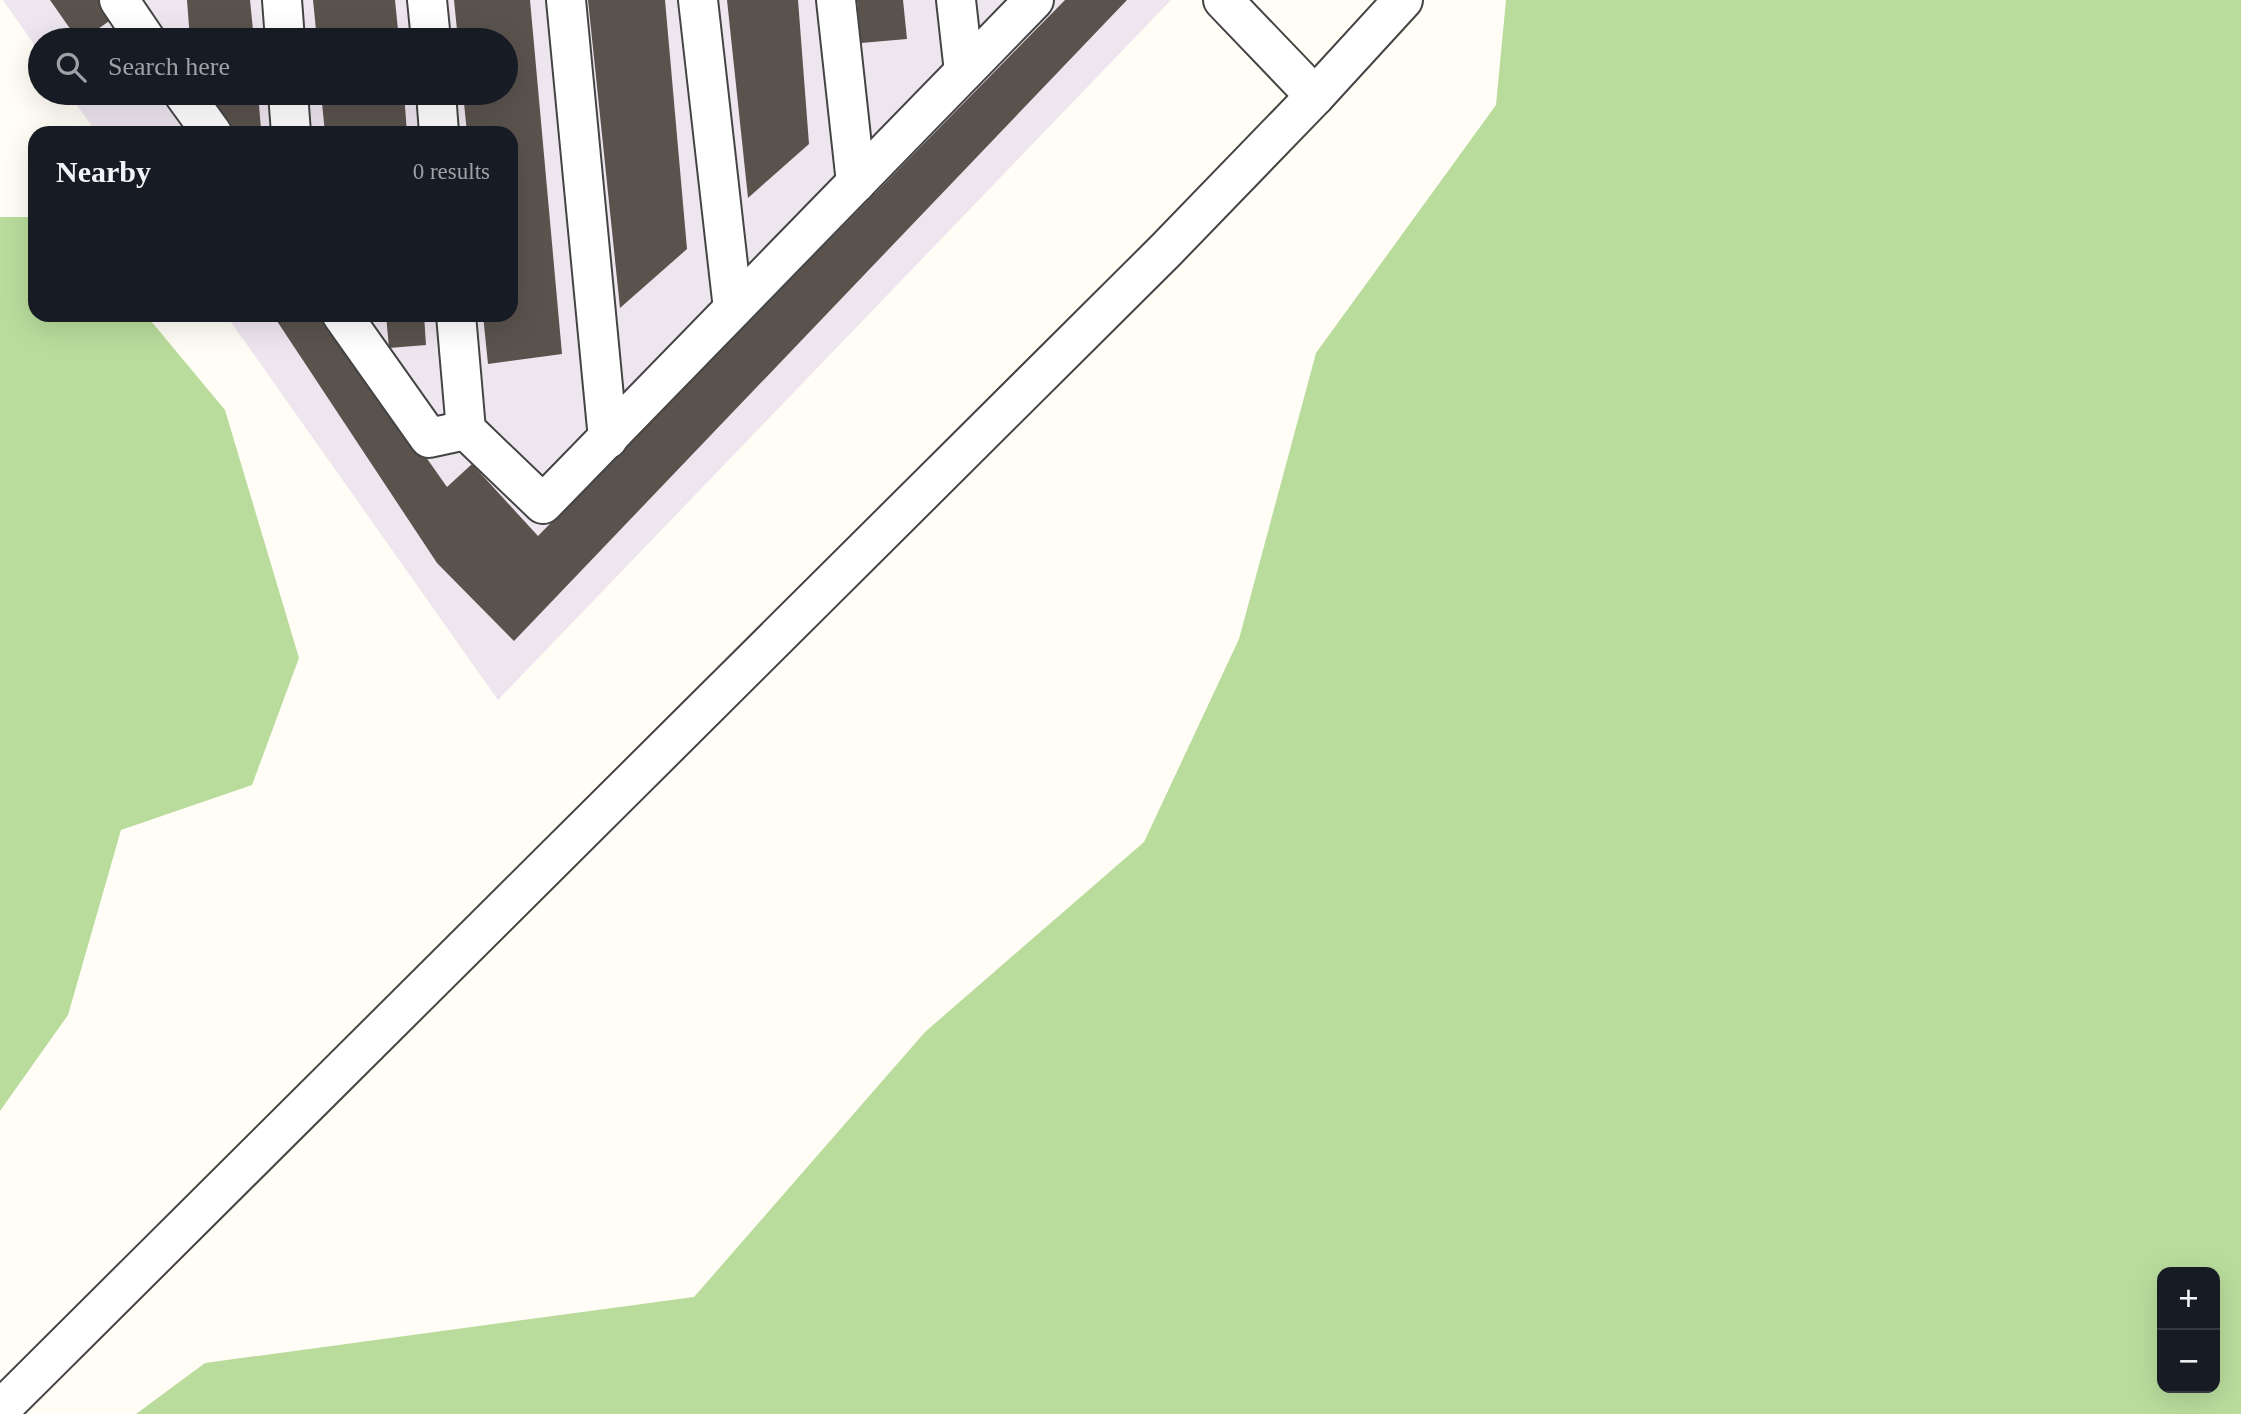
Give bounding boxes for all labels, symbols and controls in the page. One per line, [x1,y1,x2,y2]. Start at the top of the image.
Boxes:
search box [28,28,518,105]
icon: search [52,48,90,86]
text: Search here [108,52,230,81]
text: Nearby [56,155,151,188]
text: 0 results [413,159,490,184]
map controls [2157,1267,2220,1393]
button: + [2157,1267,2220,1330]
button: − [2157,1330,2220,1393]

